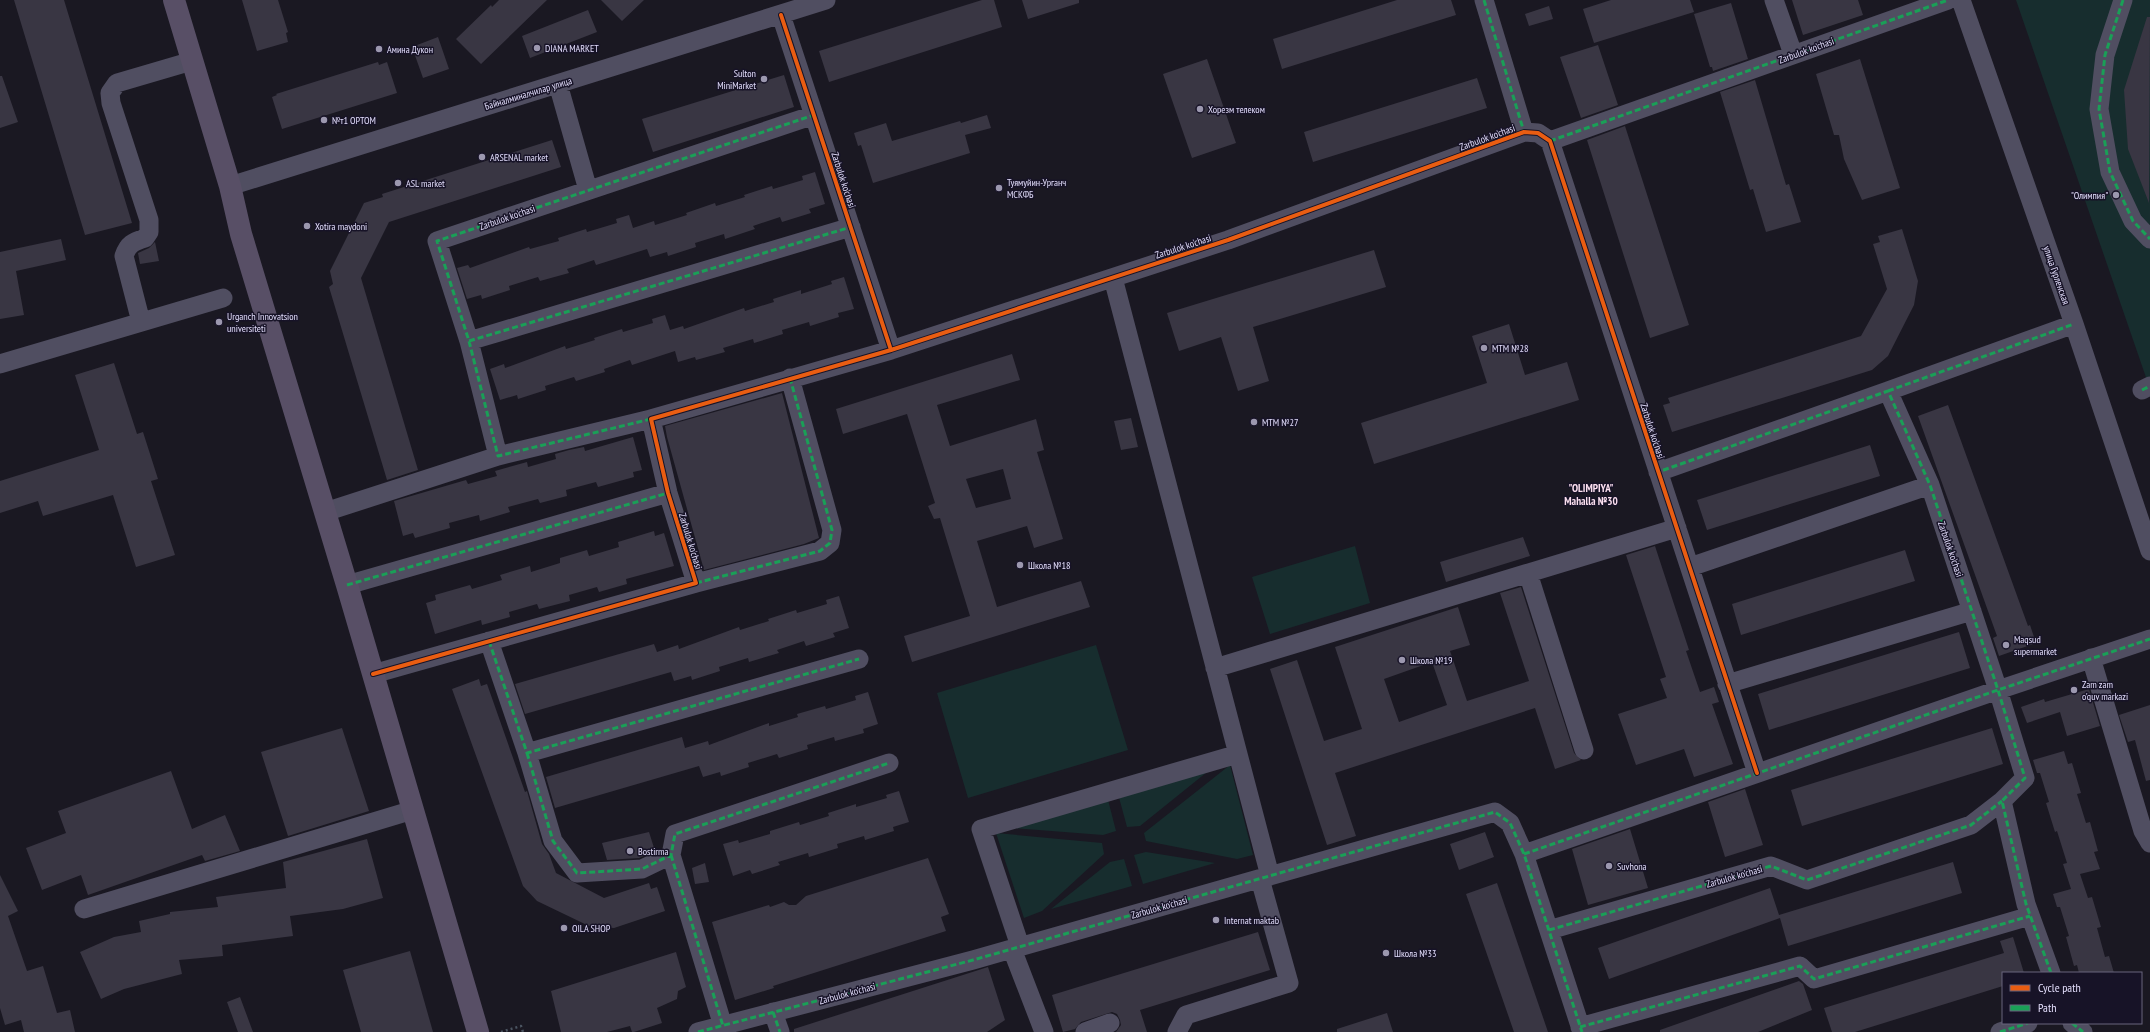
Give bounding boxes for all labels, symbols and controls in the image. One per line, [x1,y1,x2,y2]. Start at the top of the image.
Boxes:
street label: Zarbulok ko'chasi [1777,34,1836,67]
place label: DIANA MARKET [545,42,599,55]
place label: Амина Дукон [387,43,433,56]
marker: DIANA MARKET [532,43,542,53]
marker: Амина Дукон [374,44,384,54]
place label: Sulton MiniMarket [717,67,756,92]
street label: Байналминалчилар улица [483,74,573,113]
marker: Sulton MiniMarket [759,74,769,84]
place label: Хорезм телеком [1208,103,1265,116]
marker: Хорезм телеком [1195,104,1205,114]
place label: №т1 OPTOM [332,114,376,127]
marker: №т1 OPTOM [319,115,329,125]
street label: Zarbulok ko'chasi [1458,121,1517,154]
street label: Zarbulok ko'chasi [828,150,859,210]
place label: ARSENAL market [490,151,548,164]
marker: ARSENAL market [477,152,487,162]
place label: Туямуйин-Урганч МСКФБ [1007,176,1066,201]
place label: ASL market [406,177,445,190]
marker: ASL market [393,178,403,188]
marker: Туямуйин-Урганч МСКФБ [994,183,1004,193]
place label: "Олимпия" [2071,189,2108,202]
marker: "Олимпия" [2111,190,2121,200]
street label: Zarbulok ko'chasi [478,202,537,233]
place label: Xotira maydoni [315,220,367,233]
marker: Xotira maydoni [302,221,312,231]
street label: Zarbulok ko'chasi [1153,231,1213,262]
street label: улица Гурленская [2040,244,2073,306]
place label: Urganch Innovatsion universiteti [227,310,298,335]
marker: Urganch Innovatsion universiteti [214,317,224,327]
place label: MTM №28 [1492,342,1529,355]
marker: MTM №28 [1479,343,1489,353]
street label: Zarbulok ko'chasi [1637,401,1668,461]
place label: MTM №27 [1262,416,1299,429]
marker: MTM №27 [1249,417,1259,427]
district label: "OLIMPIYA" Mahalla №30 [1564,481,1618,508]
street label: Zarbulok ko'chasi [676,511,705,571]
street label: Zarbulok ko'chasi [1935,520,1966,579]
place label: Школа №18 [1028,559,1071,572]
marker: Школа №18 [1015,560,1025,570]
place label: Maqsud supermarket [2014,633,2057,658]
marker: Maqsud supermarket [2001,640,2011,650]
place label: Школа №19 [1410,654,1453,667]
marker: Школа №19 [1397,655,1407,665]
place label: Zam zam o'quv markazi [2082,678,2128,703]
marker: Zam zam o'quv markazi [2069,685,2079,695]
place label: Bostirma [638,845,669,858]
marker: Bostirma [625,846,635,856]
place label: Suvhona [1617,860,1647,873]
marker: Suvhona [1604,861,1614,871]
street label: Zarbulok ko'chasi [1704,862,1764,891]
street label: Zarbulok ko'chasi [1129,893,1189,922]
place label: Internat maktab [1224,914,1279,927]
marker: Internat maktab [1211,915,1221,925]
place label: OILA SHOP [572,922,611,935]
marker: OILA SHOP [559,923,569,933]
place label: Школа №33 [1394,947,1437,960]
marker: Школа №33 [1381,948,1391,958]
legend [2002,972,2142,1024]
street label: Zarbulok ko'chasi [817,980,877,1007]
text: Cycle path [2038,980,2081,995]
text: Path [2038,1000,2056,1015]

